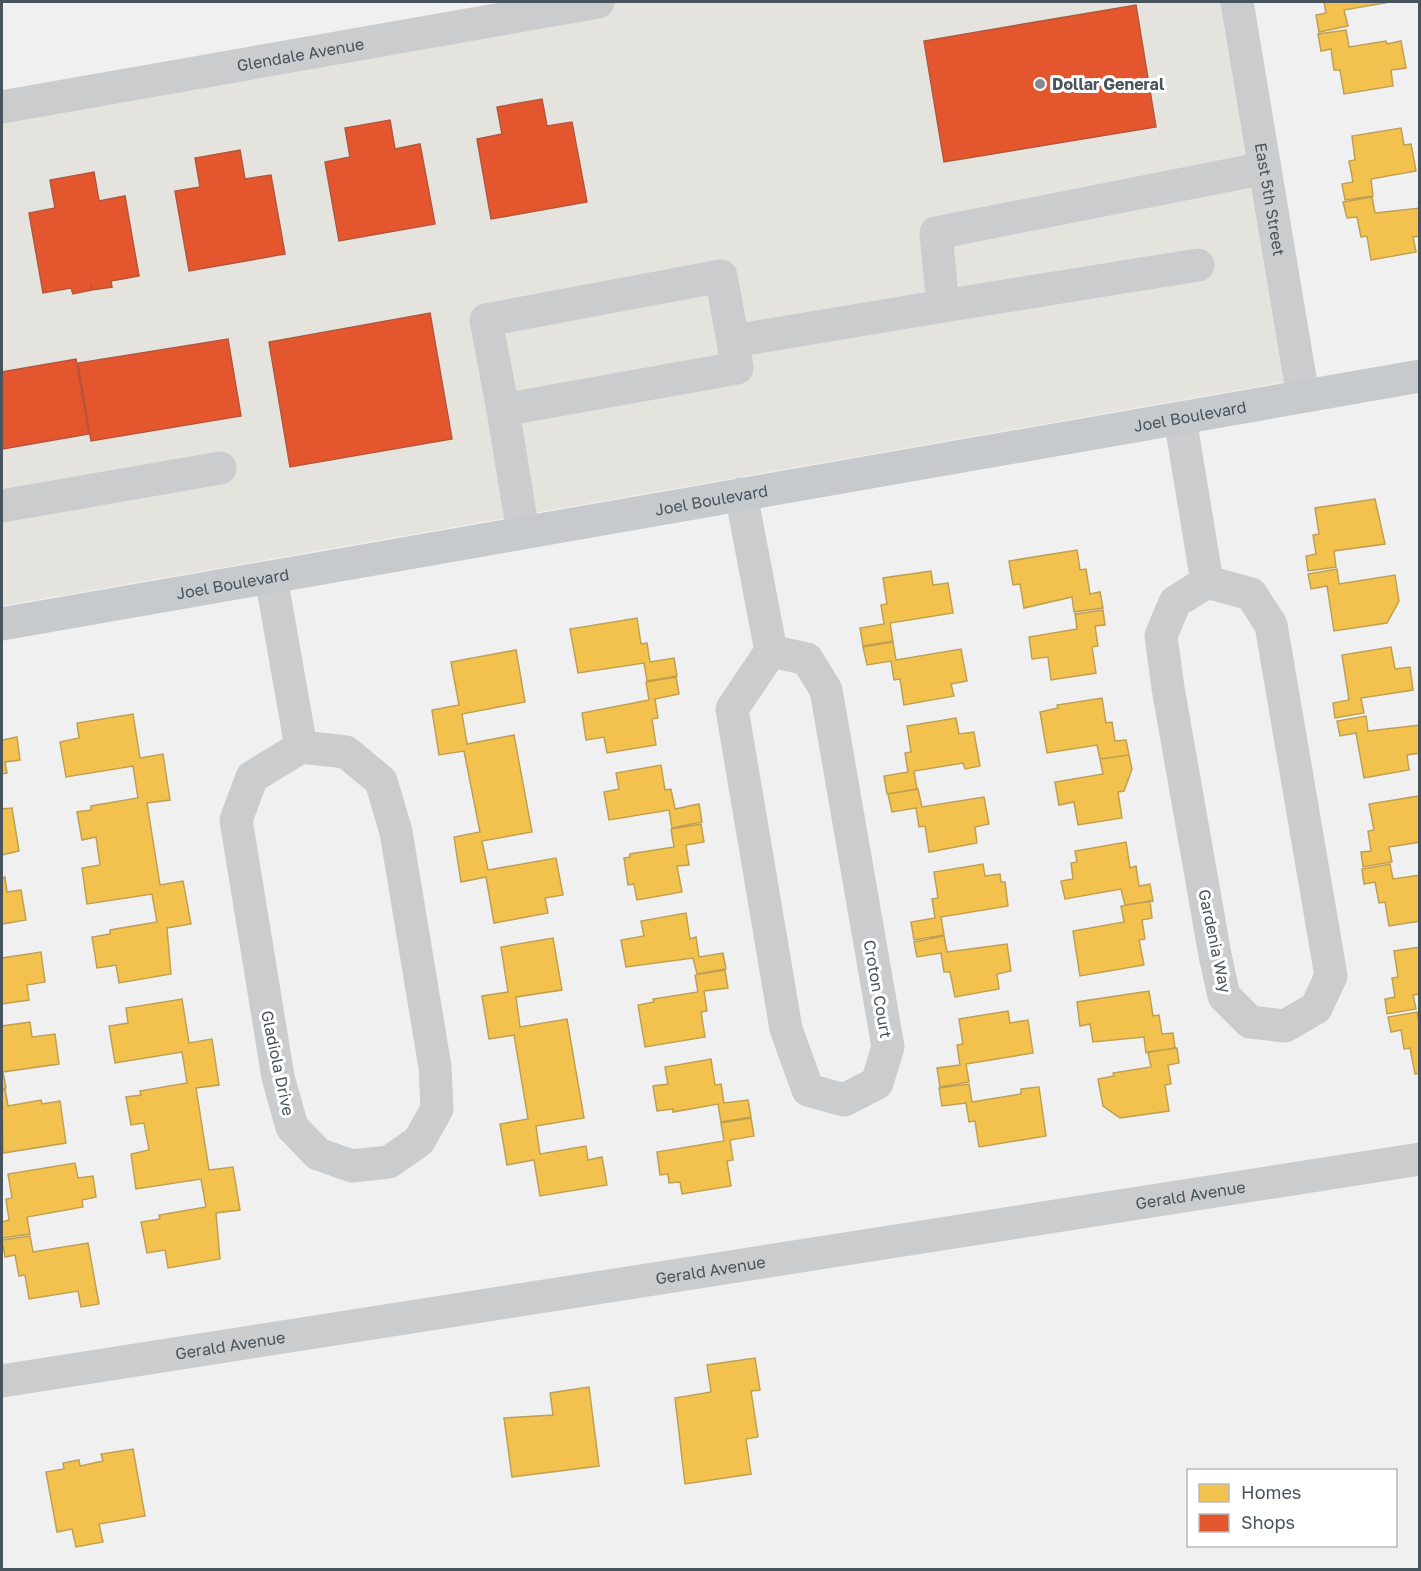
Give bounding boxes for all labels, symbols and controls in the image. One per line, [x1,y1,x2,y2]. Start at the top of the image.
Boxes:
street label: Glendale Avenue [235,33,366,75]
place label: Dollar General [1052,74,1165,94]
marker: Dollar General [1033,77,1047,91]
street label: East 5th Street [1251,141,1289,257]
street label: Joel Boulevard [1132,397,1248,436]
street label: Joel Boulevard [653,480,769,520]
street label: Joel Boulevard [174,564,291,603]
street label: Gardenia Way [1194,888,1236,995]
street label: Croton Court [860,938,896,1040]
street label: Gladiola Drive [257,1009,299,1117]
street label: Gerald Avenue [1134,1176,1247,1213]
street label: Gerald Avenue [654,1252,767,1289]
street label: Gerald Avenue [174,1327,287,1364]
legend [1187,1469,1397,1547]
text: Homes [1241,1481,1301,1503]
text: Shops [1241,1511,1295,1533]

